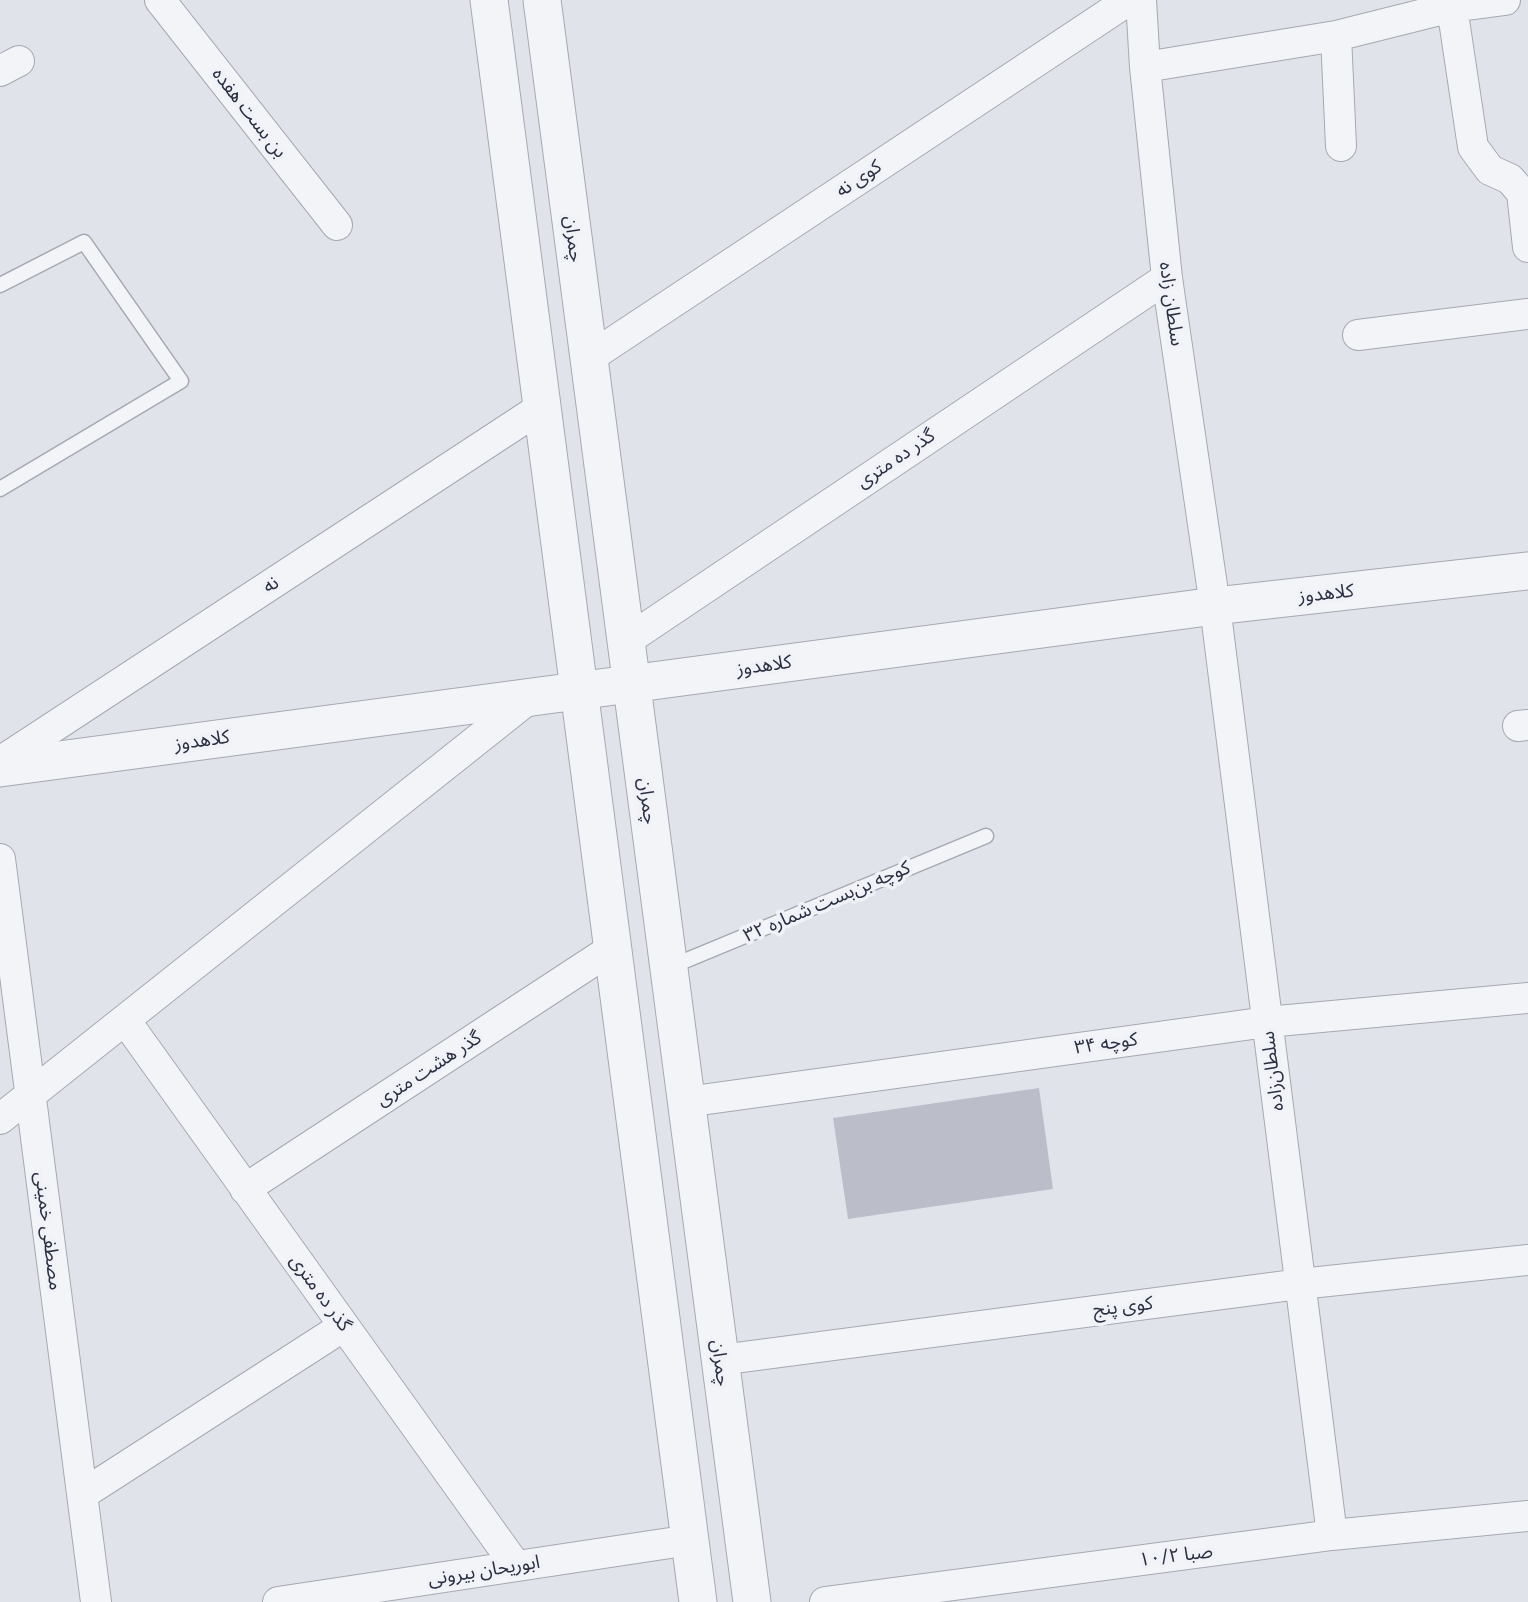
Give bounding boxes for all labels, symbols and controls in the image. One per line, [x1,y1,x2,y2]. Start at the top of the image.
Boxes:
street label: بن بست هفده [207,63,291,163]
street label: کوی نه [832,156,886,202]
street label: چمران [559,214,587,264]
street label: سلطان زاده [1154,260,1188,348]
street label: گذر ده متری [852,424,940,494]
street label: نه [259,572,283,598]
street label: کلاهدوز [1297,580,1355,608]
street label: کلاهدوز [735,651,793,681]
street label: کلاهدوز [173,726,231,756]
street label: چمران [633,776,661,826]
street label: کوچه بن‌بست شماره ۳۲ [740,857,914,947]
street label: گذر هشت متری [372,1027,486,1111]
street label: کوچه ۳۴ [1073,1028,1139,1060]
street label: سلطان‌زاده [1257,1030,1289,1112]
street label: مصطفی خمینی [29,1170,67,1292]
street label: گذر ده متری [284,1250,356,1336]
street label: کوی پنج [1092,1292,1154,1322]
street label: چمران [706,1338,734,1388]
street label: صبا ۱۰/۲ [1138,1540,1214,1572]
street label: ابوریحان بیرونی [426,1551,542,1591]

